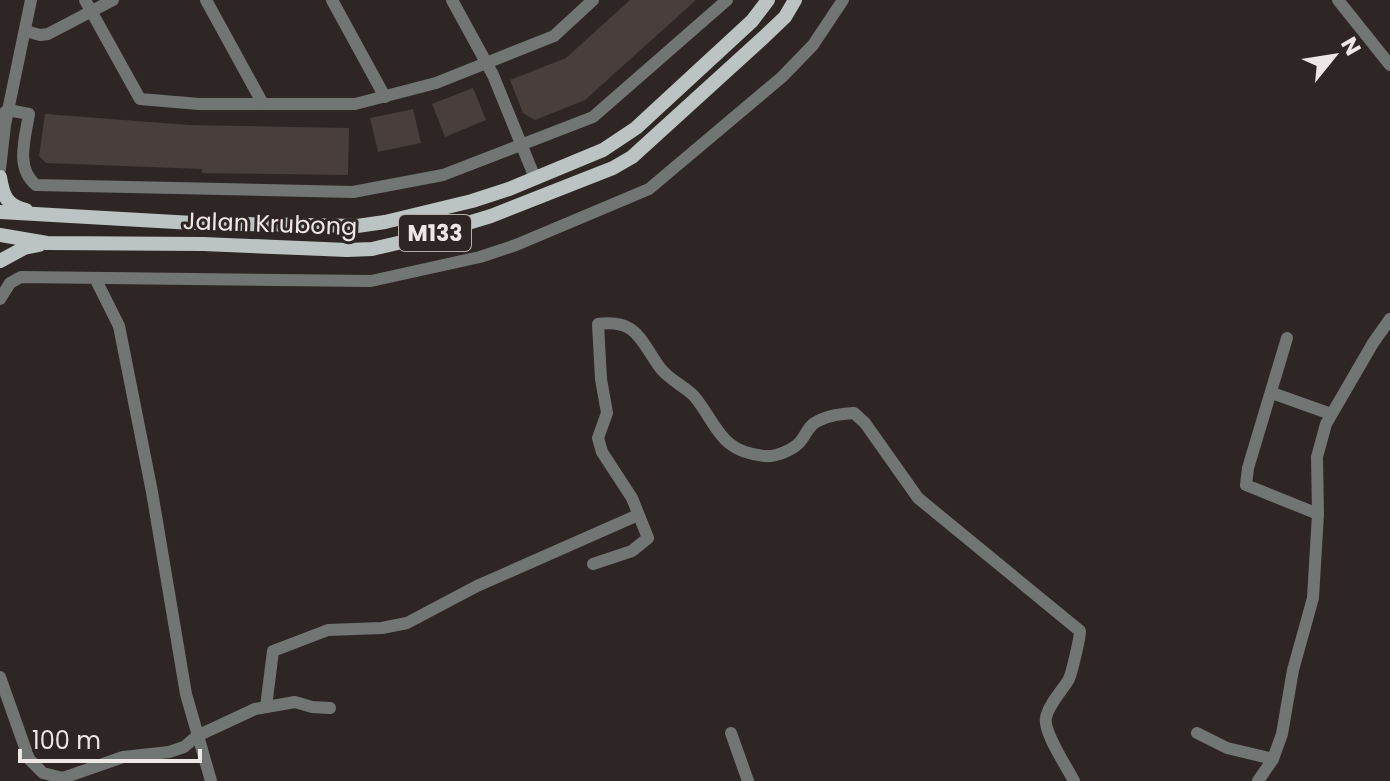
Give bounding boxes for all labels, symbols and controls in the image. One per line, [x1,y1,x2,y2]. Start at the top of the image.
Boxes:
north arrow [1294,16,1374,96]
text: N [1333,31,1368,61]
street label: Jalan Krubong [182,204,358,243]
road number: M133 [399,215,471,251]
scale bar [20,713,200,763]
text: 100 m [32,724,101,757]

